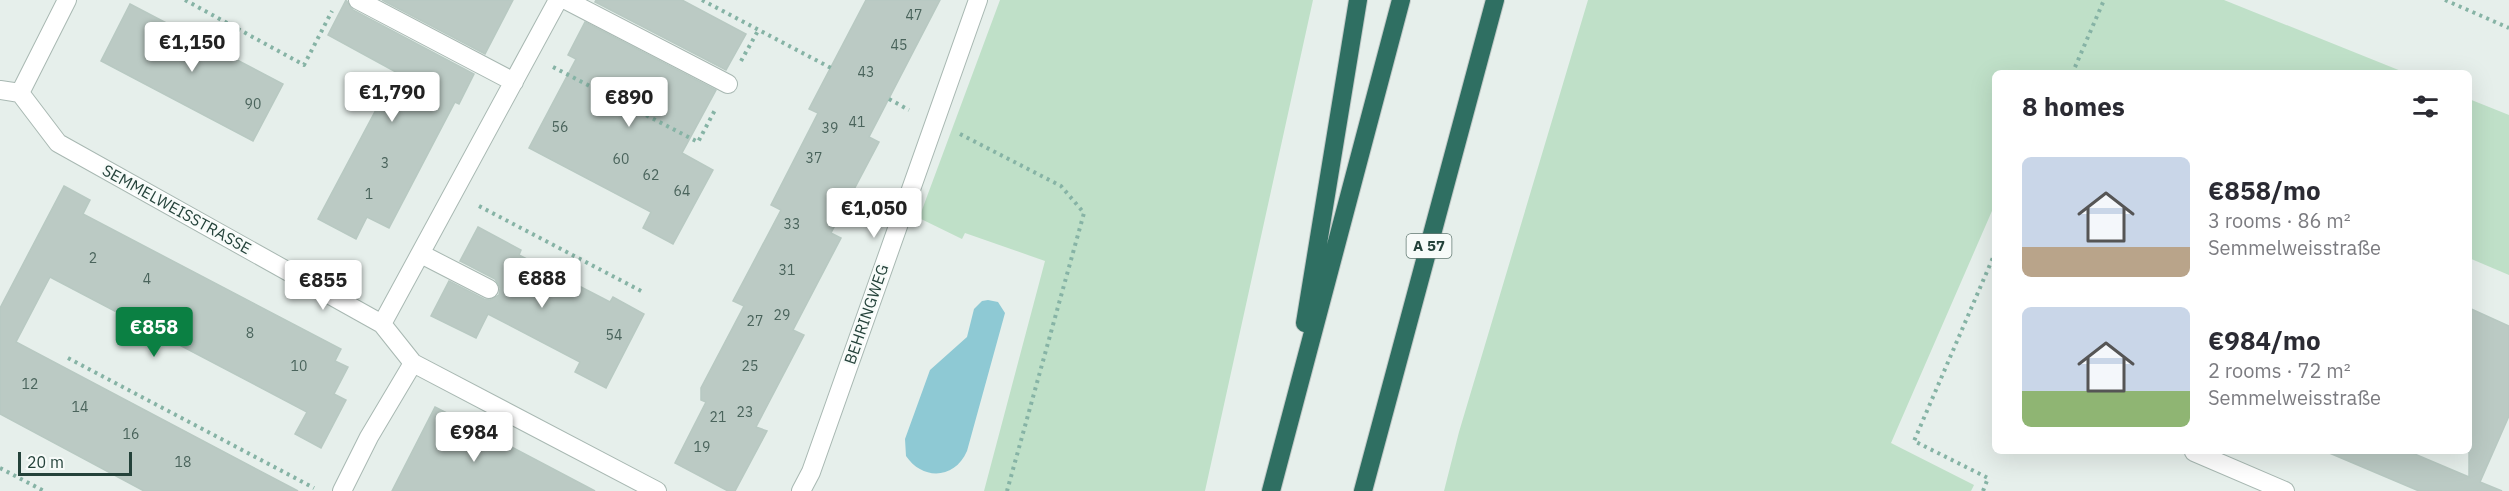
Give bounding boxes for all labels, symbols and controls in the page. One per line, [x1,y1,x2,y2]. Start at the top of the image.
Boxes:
house number: 47 [906,6,922,24]
pin: €1,150 [143,22,241,73]
text: €1,150 [159,28,225,55]
house number: 45 [891,36,907,54]
house number: 43 [858,63,874,81]
pin: €1,790 [343,72,441,123]
pin: €890 [593,77,665,128]
text: €1,790 [359,78,425,105]
text: €890 [605,83,653,110]
text: 8 homes [2022,89,2125,123]
icon: filters [2409,90,2442,123]
house number: 90 [245,95,261,113]
house number: 41 [849,113,865,131]
house number: 56 [552,118,568,136]
house number: 39 [822,119,838,137]
house number: 37 [806,149,822,167]
house number: 60 [613,150,629,168]
house number: 3 [381,154,389,172]
street label: SEMMELWEISSTRASSE [99,160,255,258]
house number: 62 [643,166,659,184]
text: €858/mo [2208,173,2321,207]
icon: home [2070,181,2142,253]
house number: 64 [674,182,690,200]
house number: 1 [365,185,373,203]
pin: €1,050 [825,188,923,239]
text: €1,050 [841,194,907,221]
text: 3 rooms · 86 m² [2208,207,2351,234]
house number: 33 [784,215,800,233]
road number: A 57 [1406,234,1452,258]
text: Semmelweisstraße [2208,234,2381,261]
house number: 2 [89,249,97,267]
pin: €888 [506,258,578,309]
pin: €855 [287,260,359,311]
house number: 31 [779,261,795,279]
street label: BEHRINGWEG [839,261,893,367]
text: €888 [518,264,566,291]
text: €855 [299,266,347,293]
house number: 4 [143,270,151,288]
house number: 29 [774,306,790,324]
pin: €858 [118,307,190,358]
house number: 27 [747,312,763,330]
text: €858 [130,313,178,340]
text: €984/mo [2208,323,2321,357]
house number: 8 [246,324,254,342]
house number: 54 [606,326,622,344]
icon: home [2070,331,2142,403]
house number: 10 [291,357,307,375]
house number: 25 [742,357,758,375]
text: 2 rooms · 72 m² [2208,357,2351,384]
house number: 12 [22,375,38,393]
text: Semmelweisstraße [2208,384,2381,411]
house number: 14 [72,398,88,416]
house number: 23 [737,403,753,421]
house number: 21 [710,408,726,426]
pin: €984 [438,412,510,463]
text: €984 [450,418,498,445]
house number: 16 [123,425,139,443]
house number: 19 [694,438,710,456]
scale bar [18,449,132,476]
text: 20 m [27,452,64,472]
house number: 18 [175,453,191,471]

